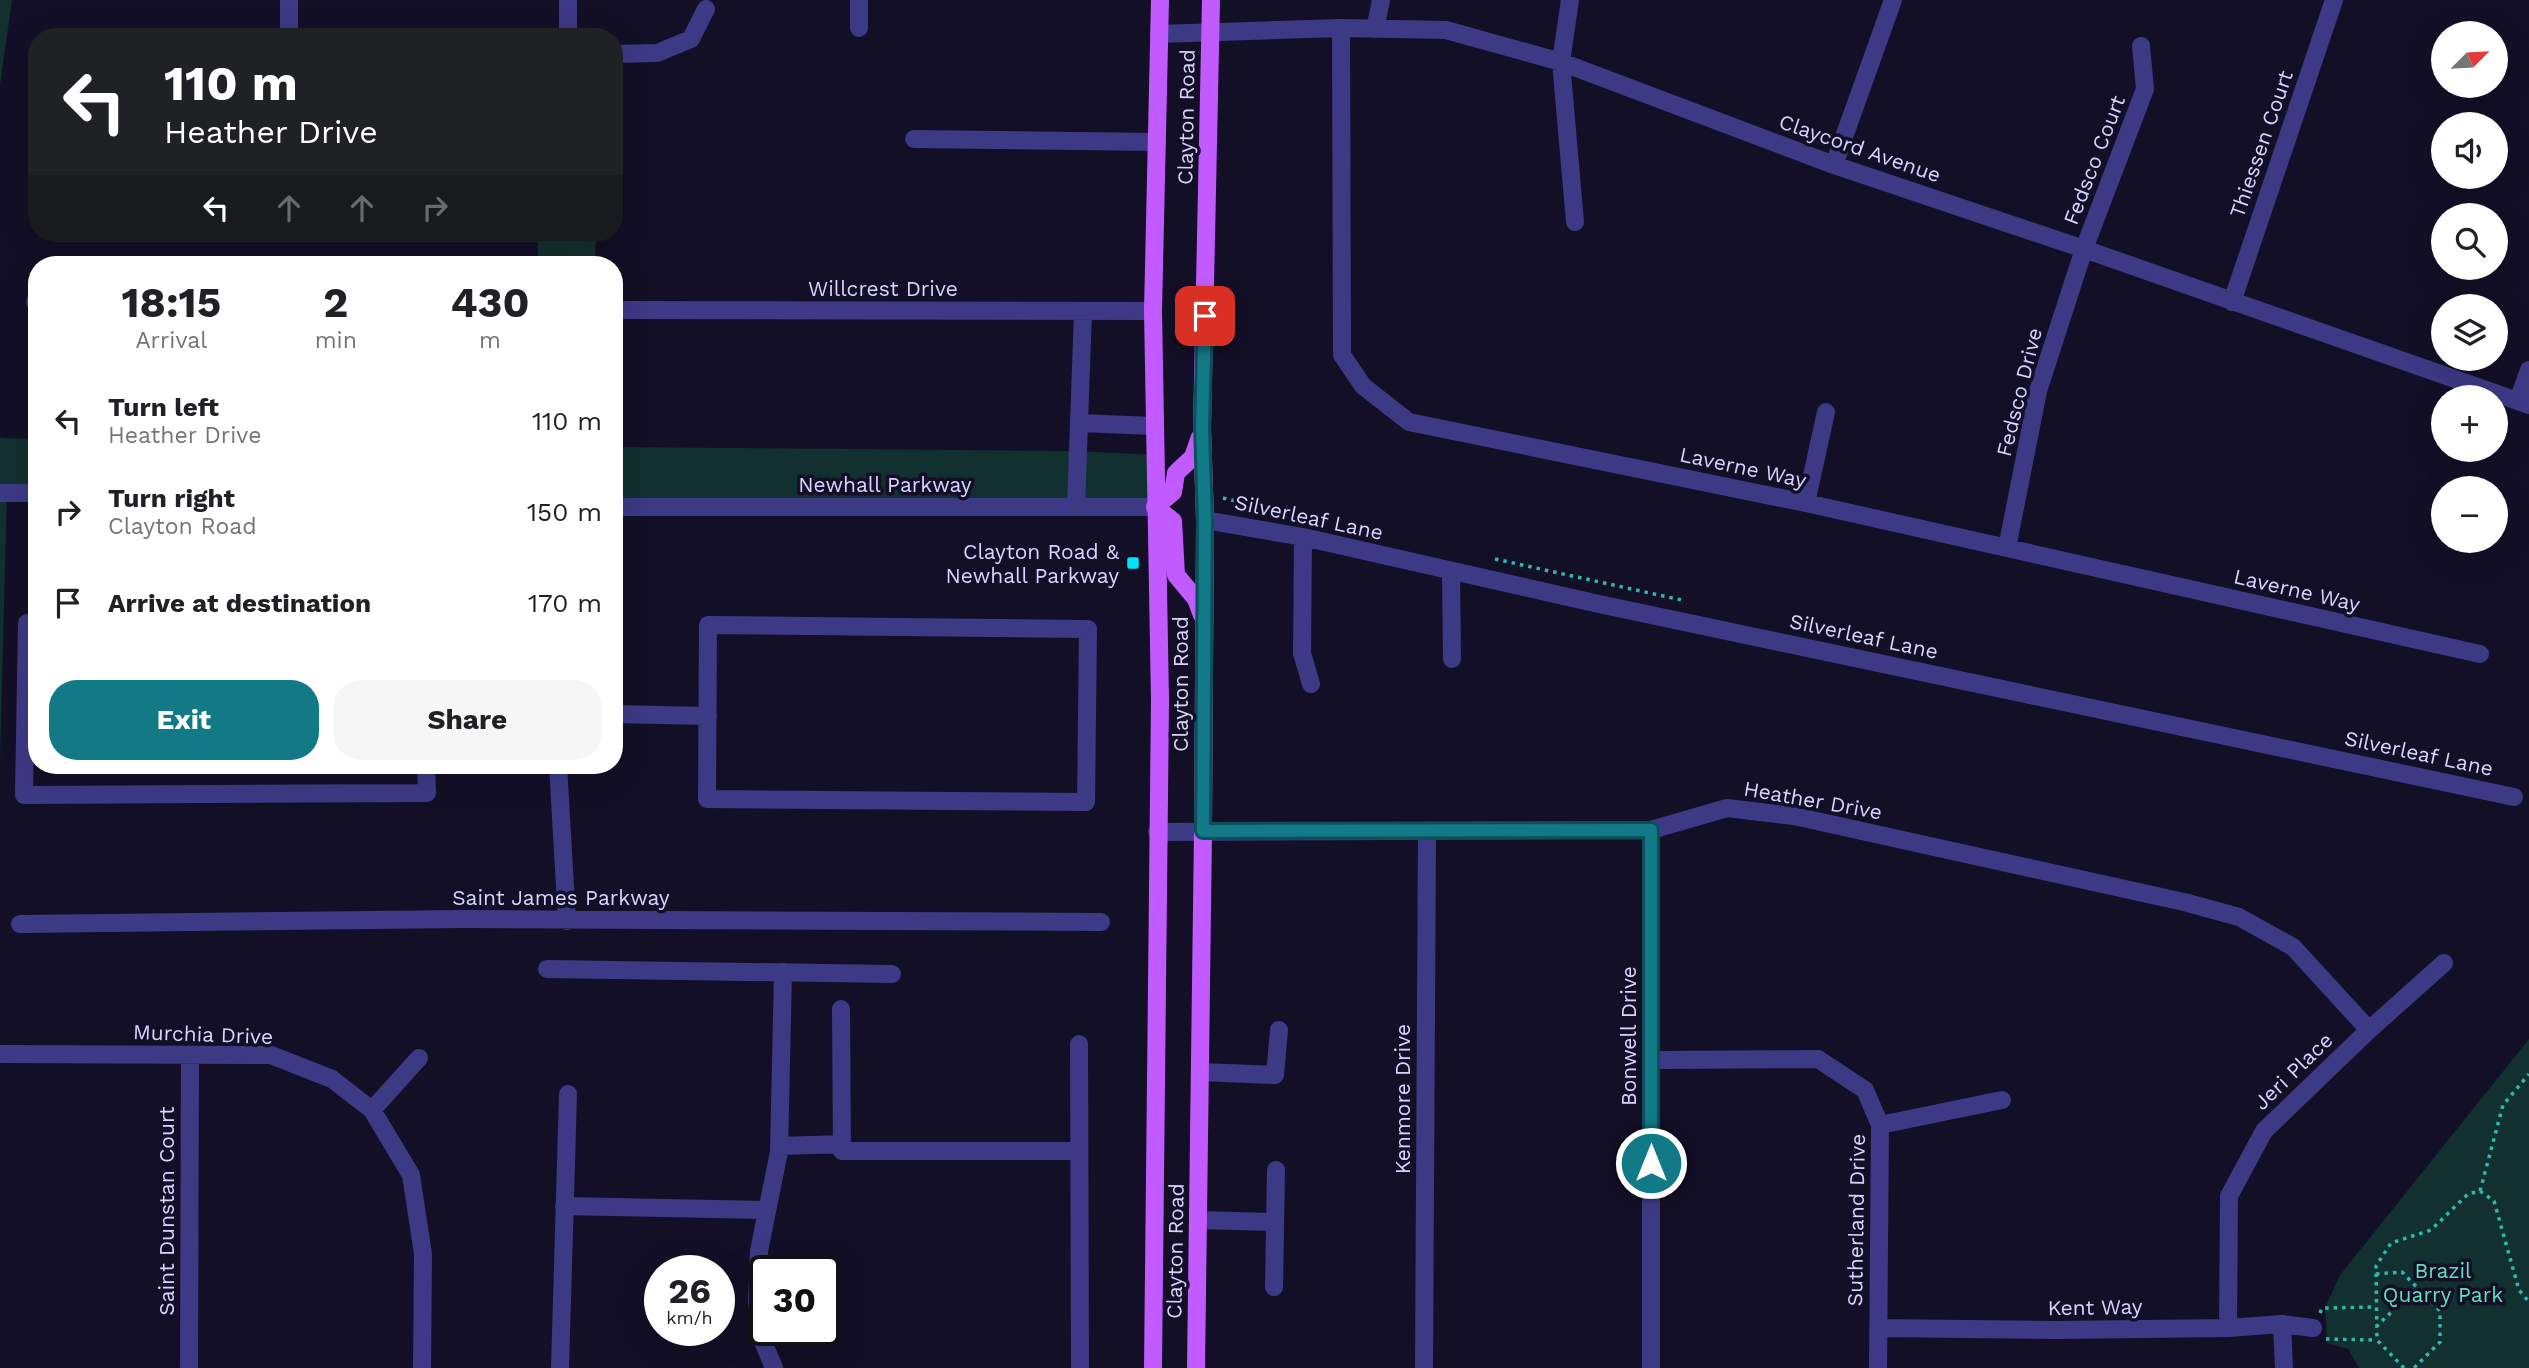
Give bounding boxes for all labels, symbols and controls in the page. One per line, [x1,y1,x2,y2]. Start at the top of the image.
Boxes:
north arrow [2431,21,2508,98]
map controls [2431,21,2508,553]
street label: Clayton Road [1172,49,1200,185]
text: 110 m [164,54,298,112]
icon: left [49,56,140,147]
street label: Thiessen Court [2224,67,2298,221]
street label: Fedsco Court [2058,92,2130,228]
street label: Claycord Avenue [1776,109,1944,187]
button: sound [2431,112,2508,189]
text: Heather Drive [164,113,378,151]
icon: left [197,189,235,227]
icon: ahead [270,189,308,227]
icon: ahead [343,189,381,227]
icon: right [416,189,454,227]
button: search [2431,203,2508,280]
street label: Willcrest Drive [808,276,958,301]
text: 18:15 [121,278,221,327]
text: 2 [323,278,348,327]
text: 430 [450,278,530,327]
pin [1175,286,1235,346]
button: layers [2431,294,2508,371]
icon: arrive [1186,297,1224,335]
street label: Fedsco Drive [1991,325,2047,459]
text: Arrival [135,327,207,354]
text: min [315,327,357,354]
text: m [479,327,501,354]
button: + [2431,385,2508,462]
text: Turn left [108,392,219,422]
icon: left [49,402,87,440]
text: 110 m [532,406,602,436]
text: Heather Drive [108,422,262,449]
street label: Laverne Way [1677,441,1809,493]
street label: Newhall Parkway [798,472,972,497]
button: − [2431,476,2508,553]
text: Turn right [108,483,235,513]
street label: Silverleaf Lane [1233,489,1385,545]
icon: right [49,493,87,531]
text: 150 m [527,497,602,527]
text: Clayton Road [108,513,257,540]
place label: Clayton Road & Newhall Parkway [946,539,1120,588]
marker: Clayton Road & Newhall Parkway [1125,555,1141,571]
street label: Laverne Way [2231,563,2363,617]
icon: arrive [49,584,87,622]
text: Arrive at destination [108,588,371,618]
text: 170 m [528,588,602,618]
street label: Silverleaf Lane [1788,608,1940,664]
street label: Clayton Road [1168,616,1193,752]
button: Exit [49,680,319,760]
button: Share [333,680,602,760]
street label: Silverleaf Lane [2343,725,2495,781]
street label: Heather Drive [1742,776,1884,824]
street label: Saint James Parkway [452,885,670,910]
street label: Bonwell Drive [1616,966,1641,1106]
street label: Murchia Drive [133,1019,273,1049]
street label: Kenmore Drive [1390,1024,1415,1174]
street label: Jeri Place [2248,1027,2338,1115]
street label: Saint Dunstan Court [154,1106,179,1316]
position arrow [1614,1126,1688,1200]
street label: Sutherland Drive [1842,1133,1870,1307]
street label: Clayton Road [1161,1183,1189,1319]
speed limit sign: 30 [749,1255,840,1346]
park label: Brazil Quarry Park [2383,1258,2503,1307]
text: 26 [668,1270,711,1312]
street label: Kent Way [2047,1294,2143,1320]
text: km/h [666,1307,713,1328]

